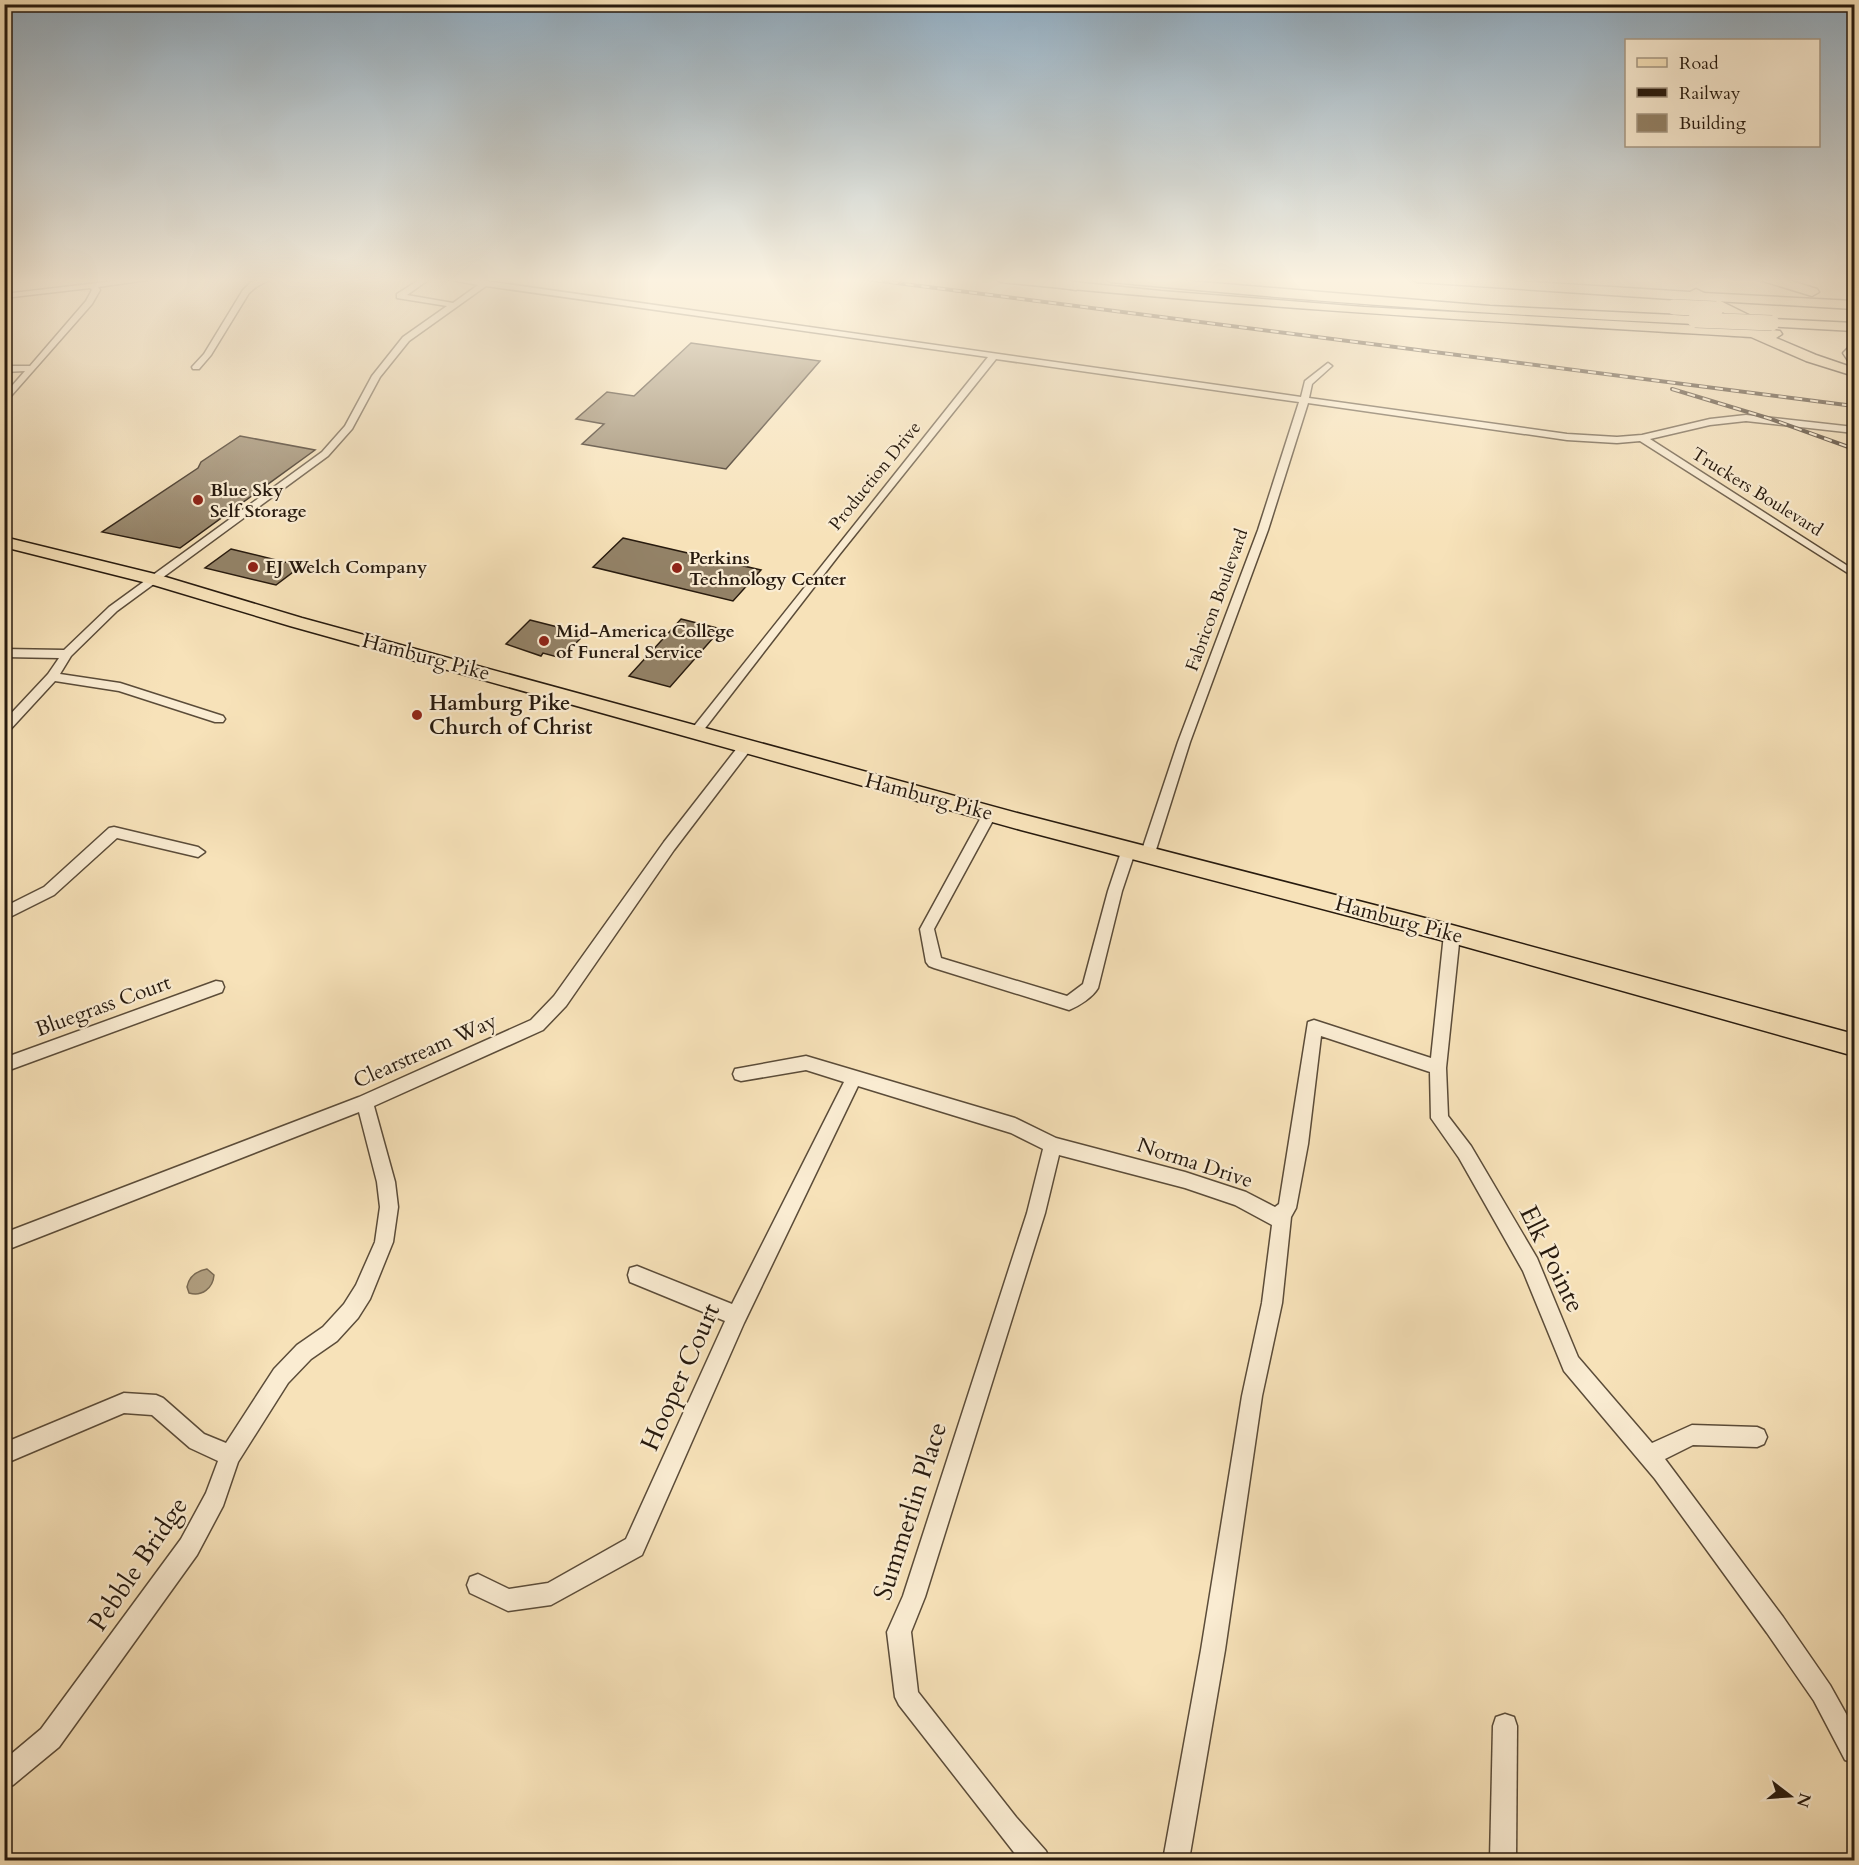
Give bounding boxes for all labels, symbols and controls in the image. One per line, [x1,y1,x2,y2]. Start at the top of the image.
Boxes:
legend [1625,39,1820,147]
text: Road [1679,51,1719,76]
text: Railway [1679,81,1741,106]
text: Building [1679,111,1747,136]
street label: Production Drive [823,416,927,536]
street label: Truckers Boulevard [1686,441,1828,543]
place label: Blue Sky Self Storage [210,478,307,524]
marker: Blue Sky Self Storage [191,493,205,507]
street label: Fabricon Boulevard [1180,525,1255,675]
place label: Perkins Technology Center [689,546,847,592]
place label: EJ Welch Company [265,555,428,580]
marker: EJ Welch Company [246,560,260,574]
marker: Perkins Technology Center [670,561,684,575]
place label: Mid-America College of Funeral Service [556,619,735,665]
street label: Hamburg Pike [359,626,493,688]
marker: Mid-America College of Funeral Service [537,634,551,648]
place label: Hamburg Pike Church of Christ [429,689,593,742]
marker: Hamburg Pike Church of Christ [410,708,424,722]
street label: Hamburg Pike [862,766,996,828]
street label: Hamburg Pike [1332,889,1466,951]
street label: Bluegrass Court [31,968,175,1044]
street label: Clearstream Way [349,1006,501,1096]
street label: Norma Drive [1133,1131,1257,1195]
street label: Elk Pointe [1511,1200,1593,1318]
street label: Hooper Court [632,1298,728,1456]
street label: Summerlin Place [865,1418,955,1604]
street label: Pebble Bridge [80,1490,196,1638]
north arrow [1760,1766,1820,1826]
text: N [1791,1790,1816,1810]

